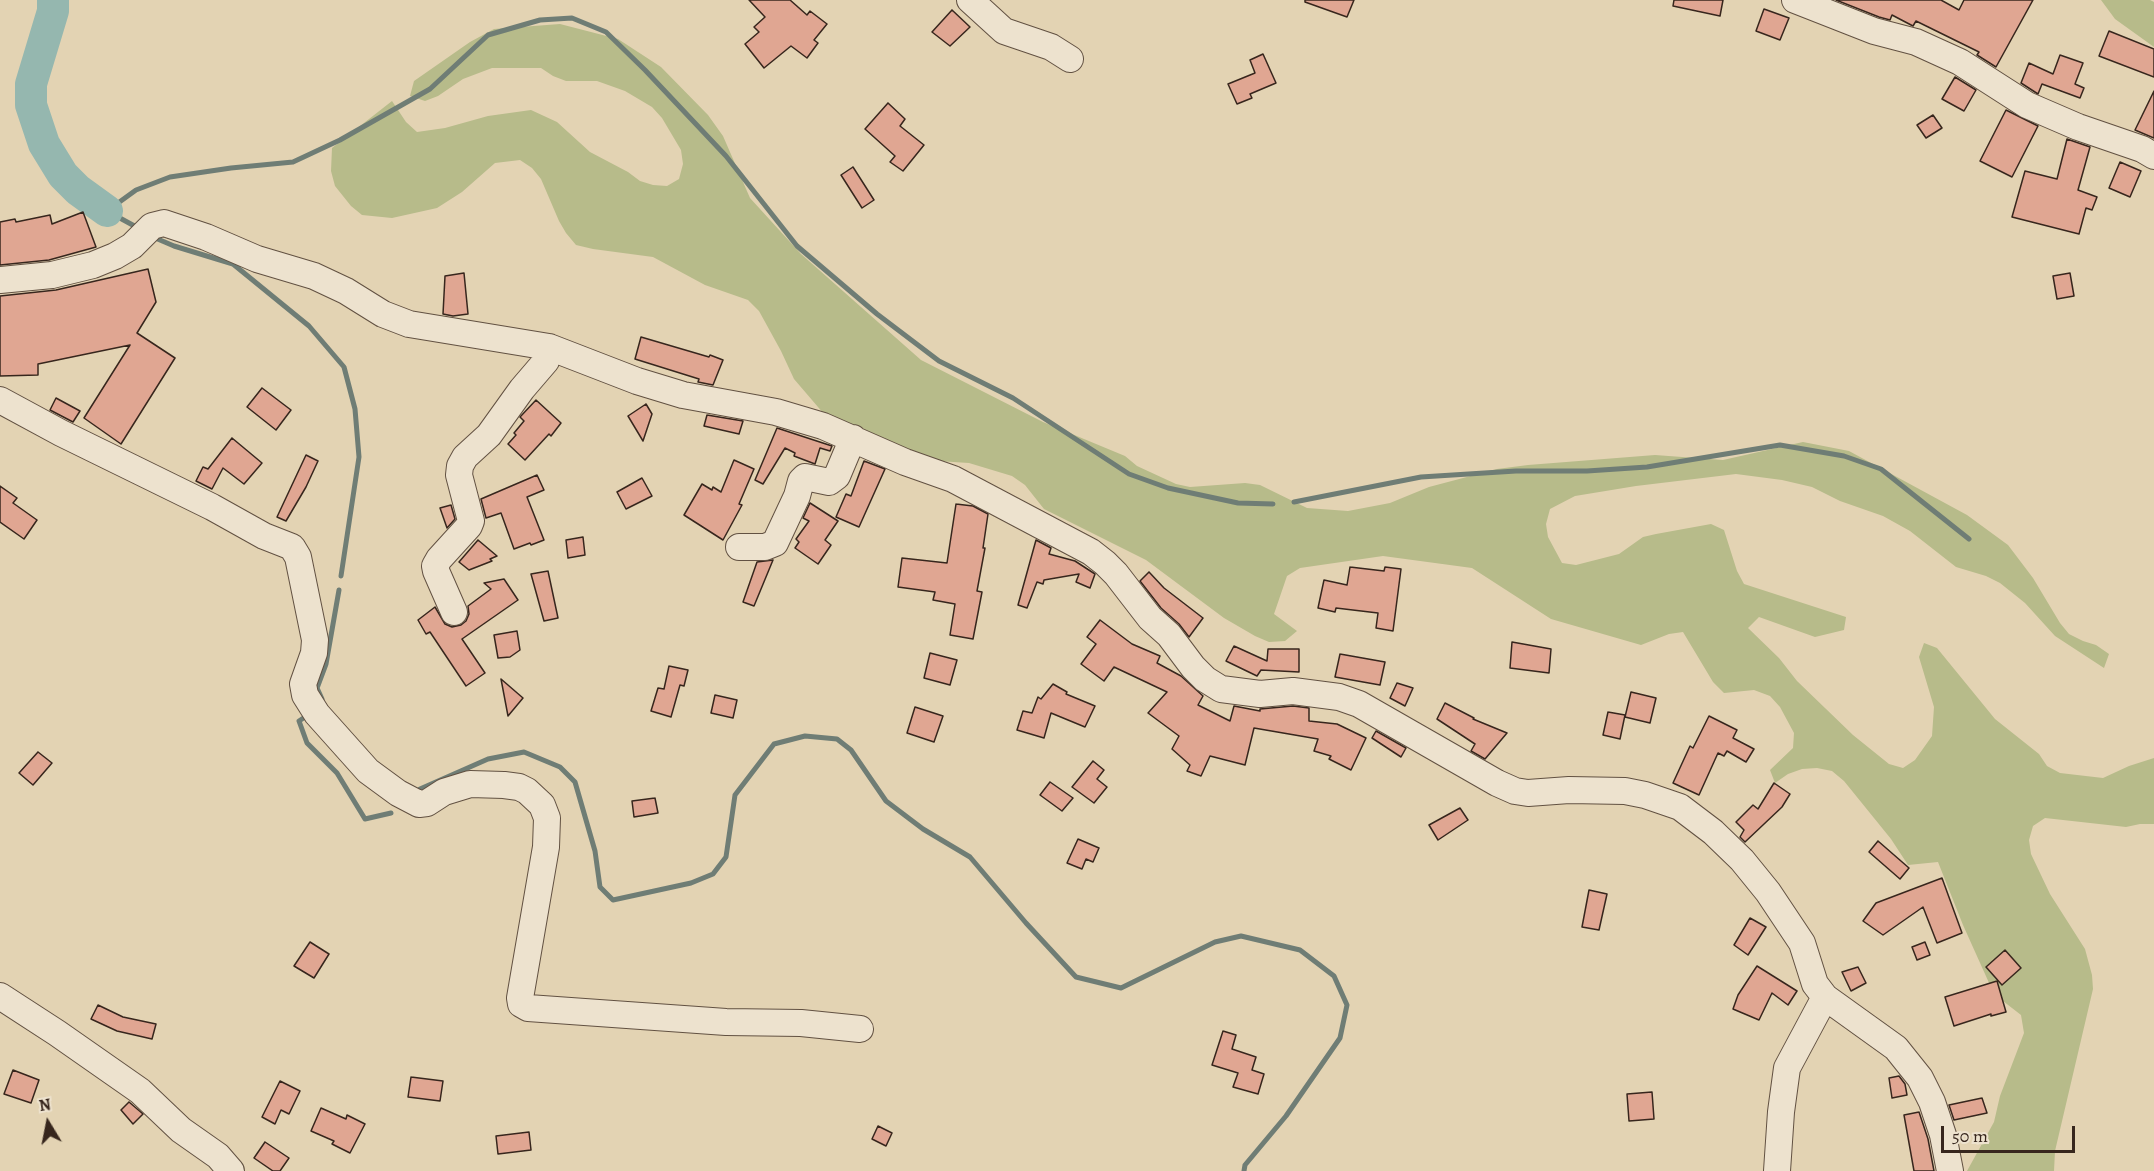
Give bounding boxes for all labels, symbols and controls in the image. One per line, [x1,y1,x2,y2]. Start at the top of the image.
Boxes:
north arrow [18,1093,78,1153]
text: N [37,1093,53,1117]
scale bar [1944,1114,2078,1152]
text: 50 m [1952,1124,1988,1148]

